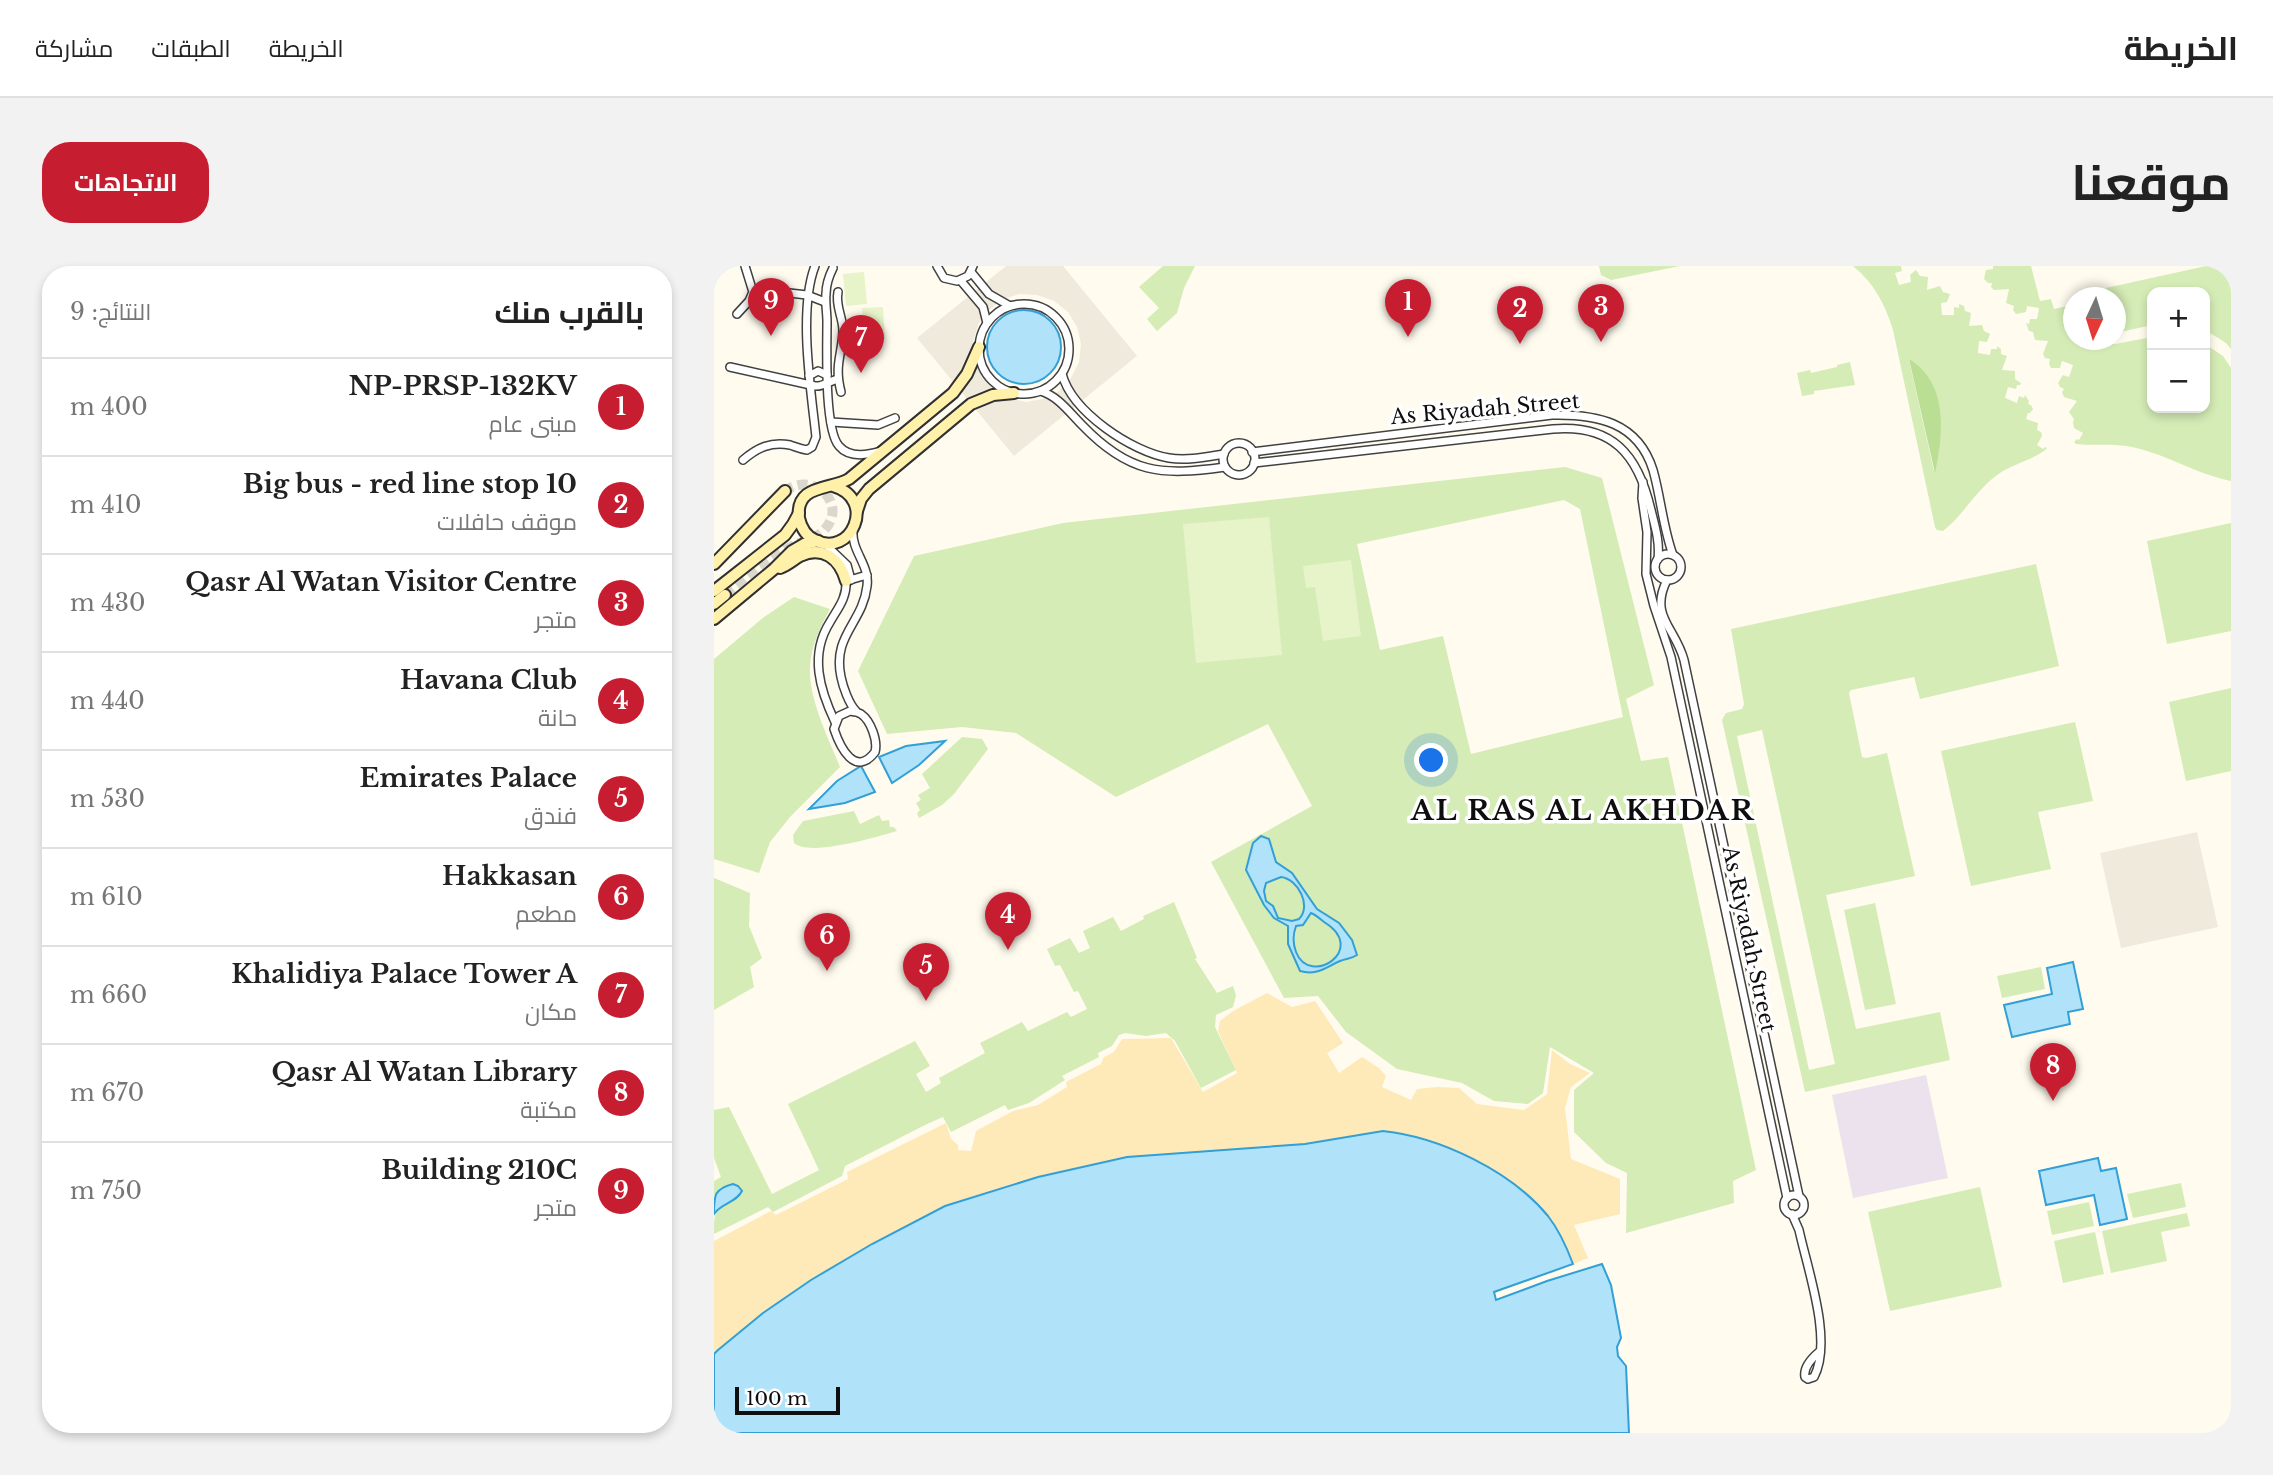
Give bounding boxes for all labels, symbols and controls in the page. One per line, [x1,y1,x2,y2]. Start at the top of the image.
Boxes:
text: الخريطة [2124,28,2238,69]
text: مشاركة [35,34,113,63]
text: الطبقات [151,34,231,63]
text: الخريطة [269,34,344,63]
button: الاتجاهات [42,142,209,223]
text: موقعنا [2071,152,2231,213]
pin: 9 [748,278,794,336]
pin: 1 [1385,279,1431,337]
pin: 3 [1578,284,1624,342]
pin: 2 [1497,286,1543,344]
north arrow [2063,287,2126,350]
map controls [2147,287,2210,413]
button: + [2147,287,2210,350]
text: بالقرب منك [495,294,644,331]
text: النتائج: 9 [70,298,151,326]
pin: 7 [838,315,884,373]
button: − [2147,350,2210,413]
text: NP-PRSP-132KV [348,370,577,402]
street label: As Riyadah Street [1388,388,1581,430]
text: 400 m [70,393,148,421]
text: 1 [616,393,626,421]
text: مبنى عام [489,410,577,438]
text: Big bus - red line stop 10 [243,468,577,500]
text: 410 m [70,491,141,519]
text: 2 [614,491,629,519]
text: موقف حافلات [437,508,577,536]
text: Qasr Al Watan Visitor Centre [185,566,577,598]
text: 430 m [70,589,145,617]
text: 3 [614,589,628,617]
text: متجر [535,606,577,634]
text: Havana Club [400,664,577,696]
text: 440 m [70,687,145,715]
text: 4 [613,687,629,715]
text: حانة [538,704,577,732]
your location [1414,743,1448,777]
text: Emirates Palace [360,762,577,794]
text: 530 m [70,785,145,813]
text: 5 [614,785,628,813]
district label: AL RAS AL AKHDAR [1410,793,1755,828]
text: فندق [524,802,577,830]
street label: As Riyadah Street [1716,843,1781,1035]
text: Hakkasan [442,860,577,892]
text: 610 m [70,883,143,911]
text: 6 [613,883,629,911]
pin: 4 [985,892,1031,950]
text: مطعم [515,900,577,928]
pin: 6 [804,913,850,971]
pin: 5 [903,943,949,1001]
text: Khalidiya Palace Tower A [231,958,577,990]
text: 660 m [70,981,147,1009]
text: 7 [615,981,627,1009]
text: مكان [525,998,577,1026]
pin: 8 [2030,1043,2076,1101]
text: Qasr Al Watan Library [271,1056,577,1088]
text: 670 m [70,1079,144,1107]
text: 8 [614,1079,628,1107]
text: مكتبة [520,1096,577,1124]
text: Building 210C [381,1154,577,1186]
text: 750 m [70,1177,142,1205]
text: 9 [613,1177,629,1205]
text: متجر [535,1194,577,1222]
scale bar [735,1384,840,1416]
text: 100 m [746,1387,807,1410]

